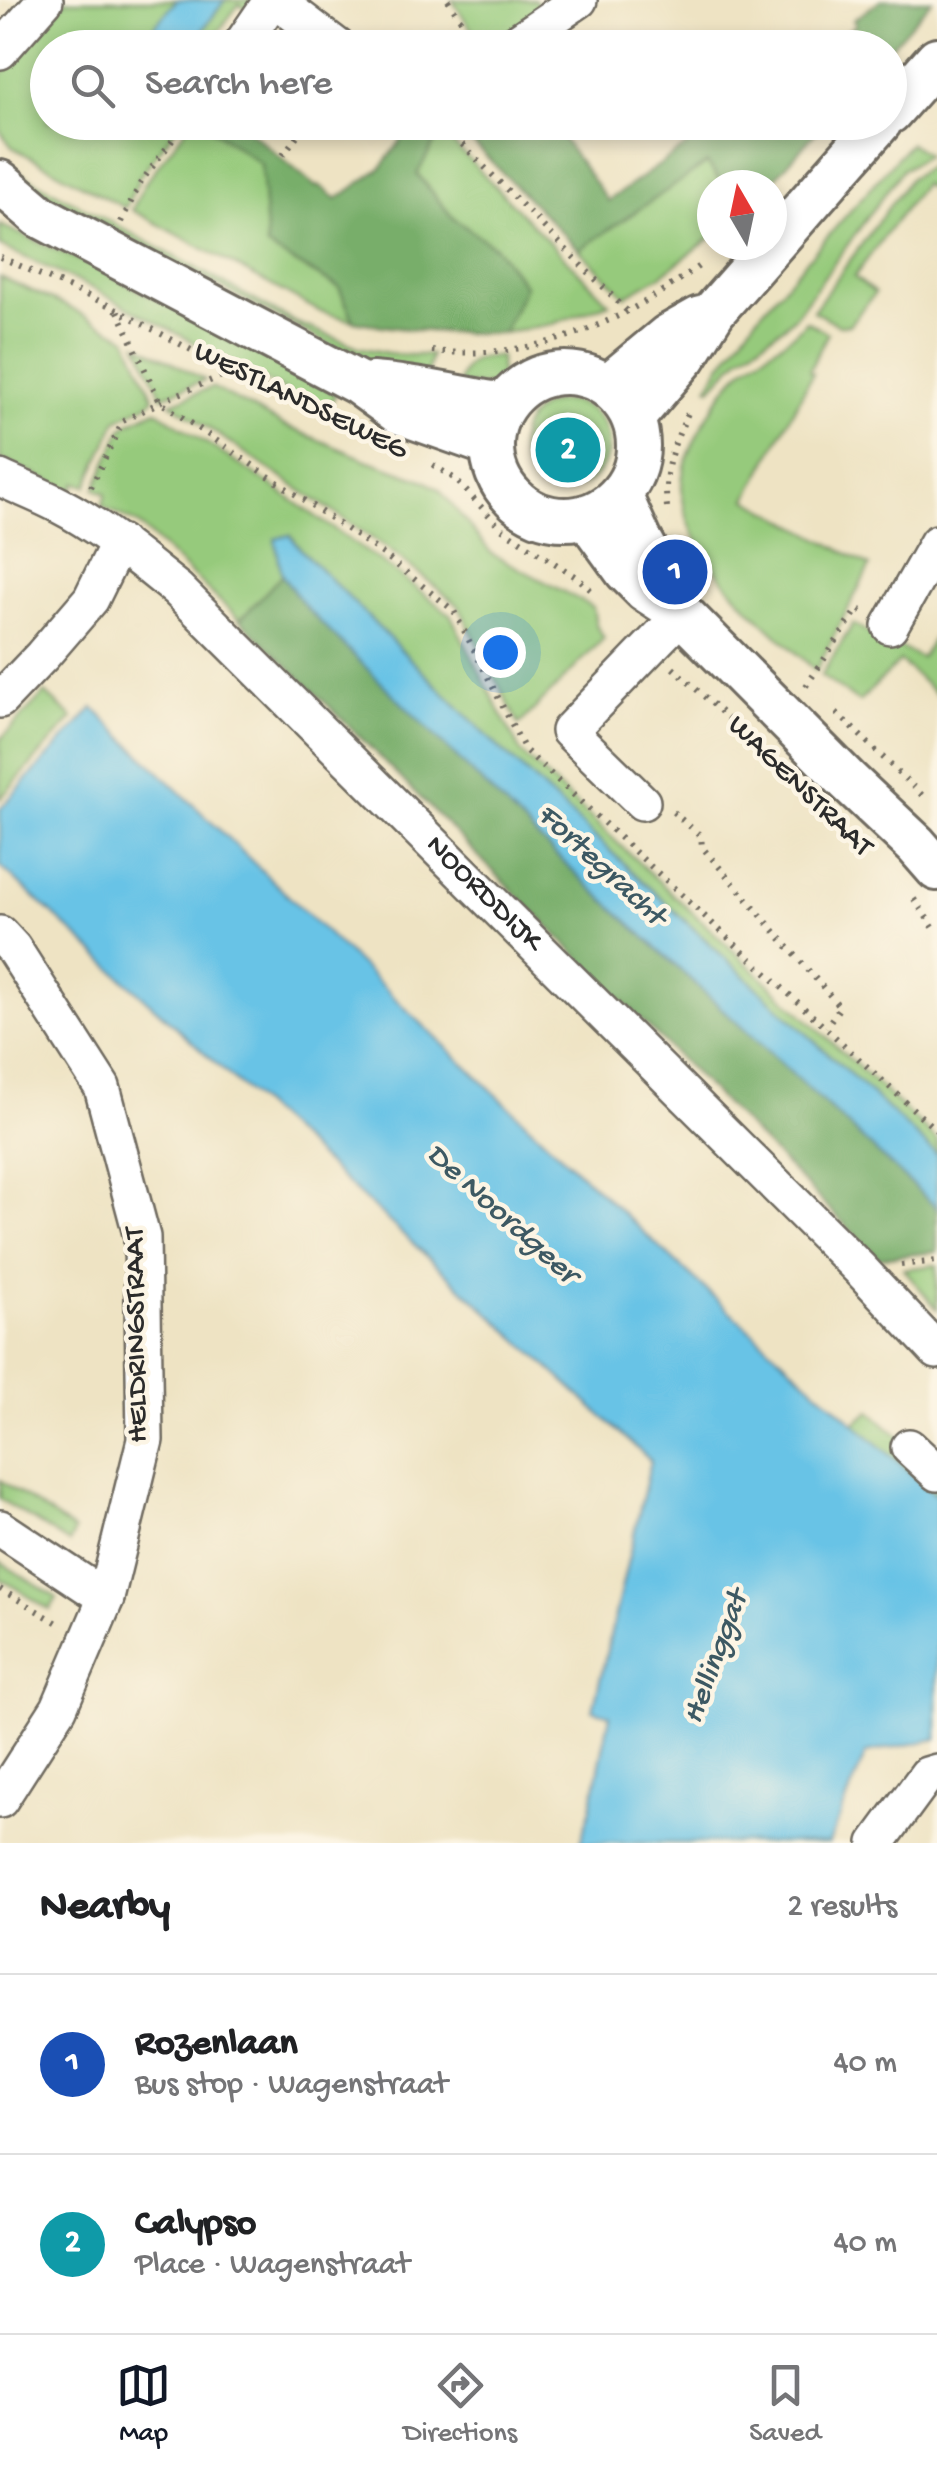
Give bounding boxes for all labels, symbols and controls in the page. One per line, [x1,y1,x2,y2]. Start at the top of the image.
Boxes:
search box [30,30,907,140]
icon: search [65,58,120,113]
text: Search here [145,63,332,107]
north arrow [697,170,787,260]
street label: WESTLANDSEWEG [188,335,413,469]
pin: 2 [536,412,600,488]
pin: 1 [642,534,708,610]
your location [475,627,526,678]
street label: WAGENSTRAAT [719,709,880,866]
water label: Fortegracht [528,797,676,939]
street label: NOORDDIJK [418,828,551,962]
water label: De Noordgeer [417,1137,589,1297]
street label: HELDRINGSTRAAT [119,1225,157,1443]
water label: Hellinggat [676,1582,760,1729]
text: Nearby [40,1884,170,1933]
text: 2 results [787,1889,897,1927]
text: Rozenlaan [135,2023,298,2067]
text: 1 [66,2045,79,2083]
text: 40 m [833,2045,897,2083]
text: Bus stop · Wagenstraat [135,2067,448,2105]
text: Calypso [135,2203,256,2247]
text: 2 [65,2225,80,2263]
text: 40 m [833,2225,897,2263]
text: Place · Wagenstraat [135,2247,410,2285]
tab: Map [116,2358,171,2451]
tab: Directions [403,2358,517,2451]
tab: Saved [749,2358,821,2451]

